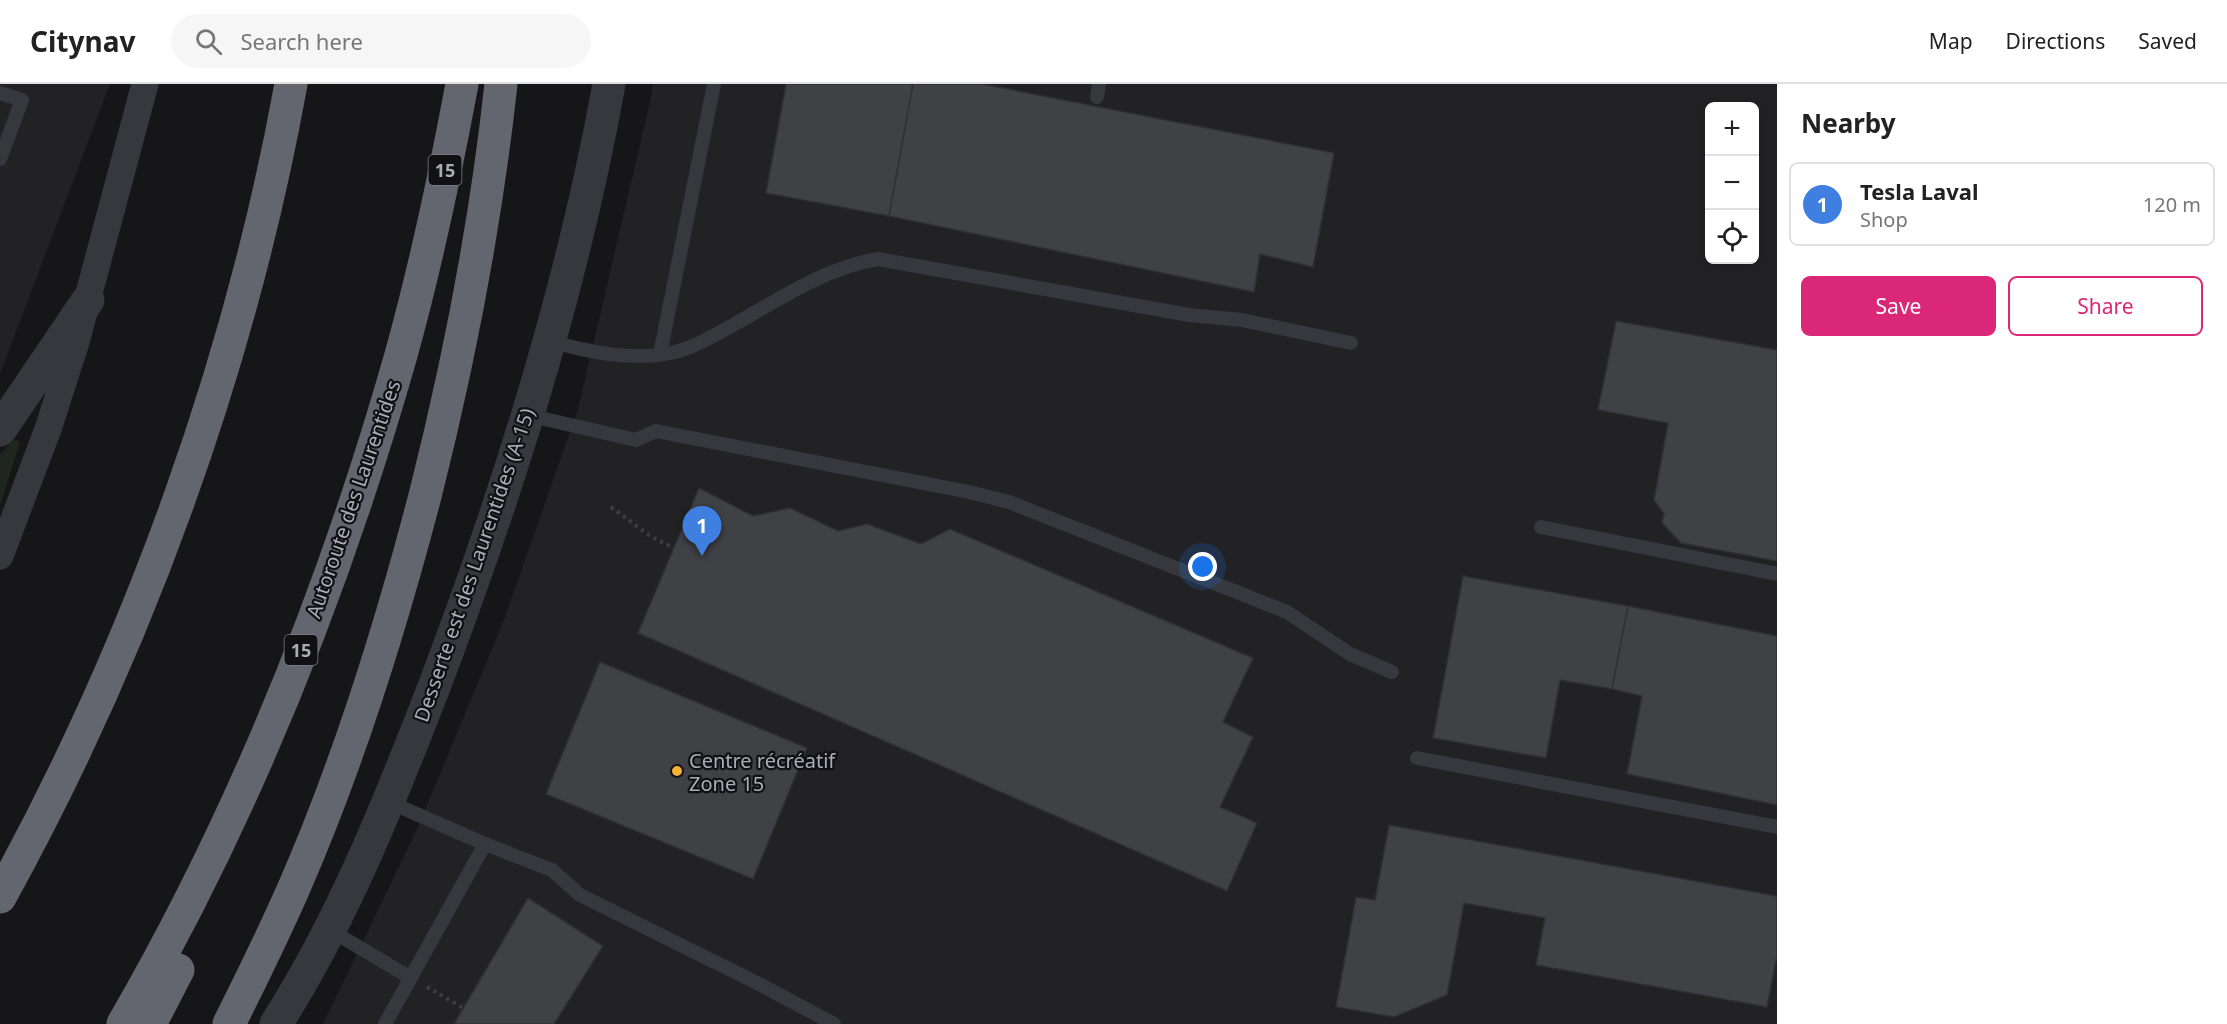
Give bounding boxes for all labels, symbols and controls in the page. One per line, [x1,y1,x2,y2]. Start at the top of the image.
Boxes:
search box [171,14,591,68]
text: Citynav [30,22,135,60]
icon: search [192,25,225,58]
text: Search here [240,26,363,56]
text: Map [1929,27,1973,55]
text: Directions [2006,27,2105,55]
text: Saved [2138,27,2197,55]
map controls [1705,102,1759,264]
button: + [1705,102,1759,156]
text: Nearby [1801,105,1896,141]
road number: 15 [428,155,462,185]
button: − [1705,156,1759,210]
text: Tesla Laval [1860,176,1979,206]
text: 1 [1817,191,1828,218]
text: 120 m [2143,191,2201,218]
text: Shop [1860,206,1908,233]
button: locate [1705,210,1759,264]
button: Save [1801,276,1996,336]
button: Share [2008,276,2203,336]
street label: Autoroute des Laurentides [300,376,406,622]
street label: Desserte est des Laurentides (A-15) [407,404,541,726]
pin: 1 [682,506,722,556]
your location [1188,552,1217,581]
road number: 15 [284,635,318,665]
place label: Centre récréatif Zone 15 [689,747,836,797]
marker: Centre récréatif Zone 15 [670,764,684,778]

